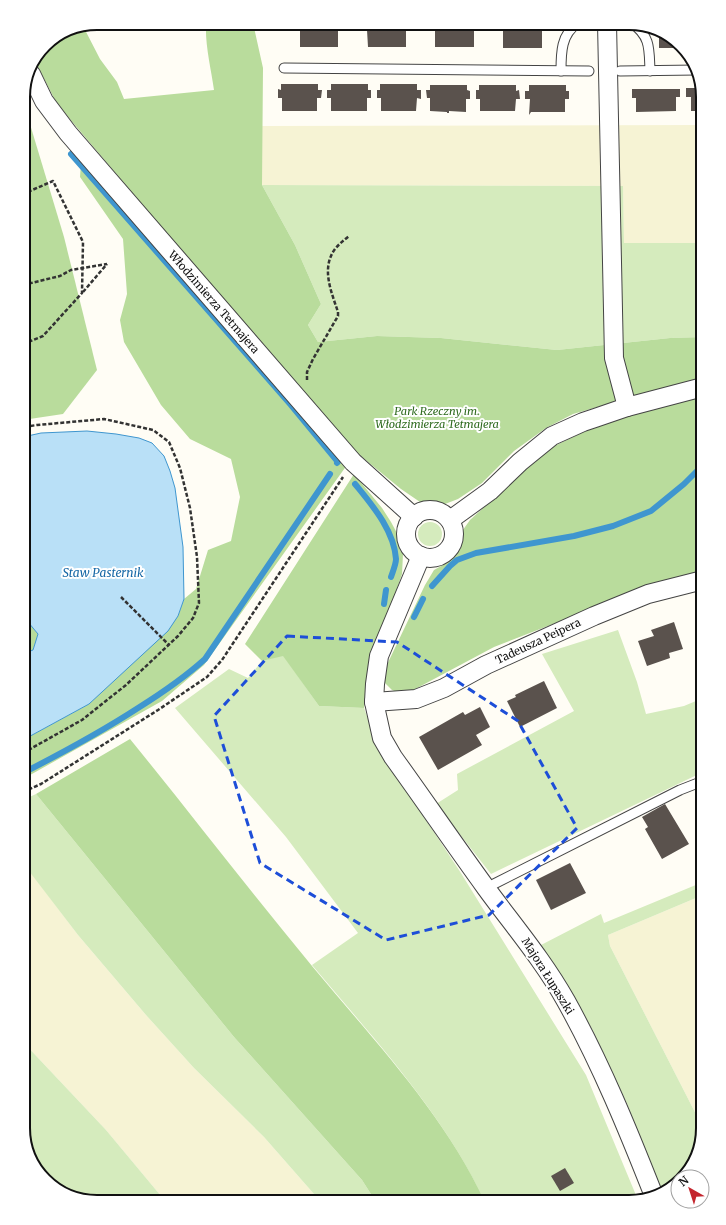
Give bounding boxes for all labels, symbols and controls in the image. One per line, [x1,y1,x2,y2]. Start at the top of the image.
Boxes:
street label: Włodzimierza Tetmajera [165,247,262,356]
park label: Park Rzeczny im. Włodzimierza Tetmajera [375,404,499,431]
water label: Staw Pasternik [62,565,144,580]
street label: Tadeusza Peipera [493,615,583,667]
street label: Majora Łupaszki [519,935,577,1017]
north arrow [670,1169,710,1209]
text: N [676,1173,692,1189]

